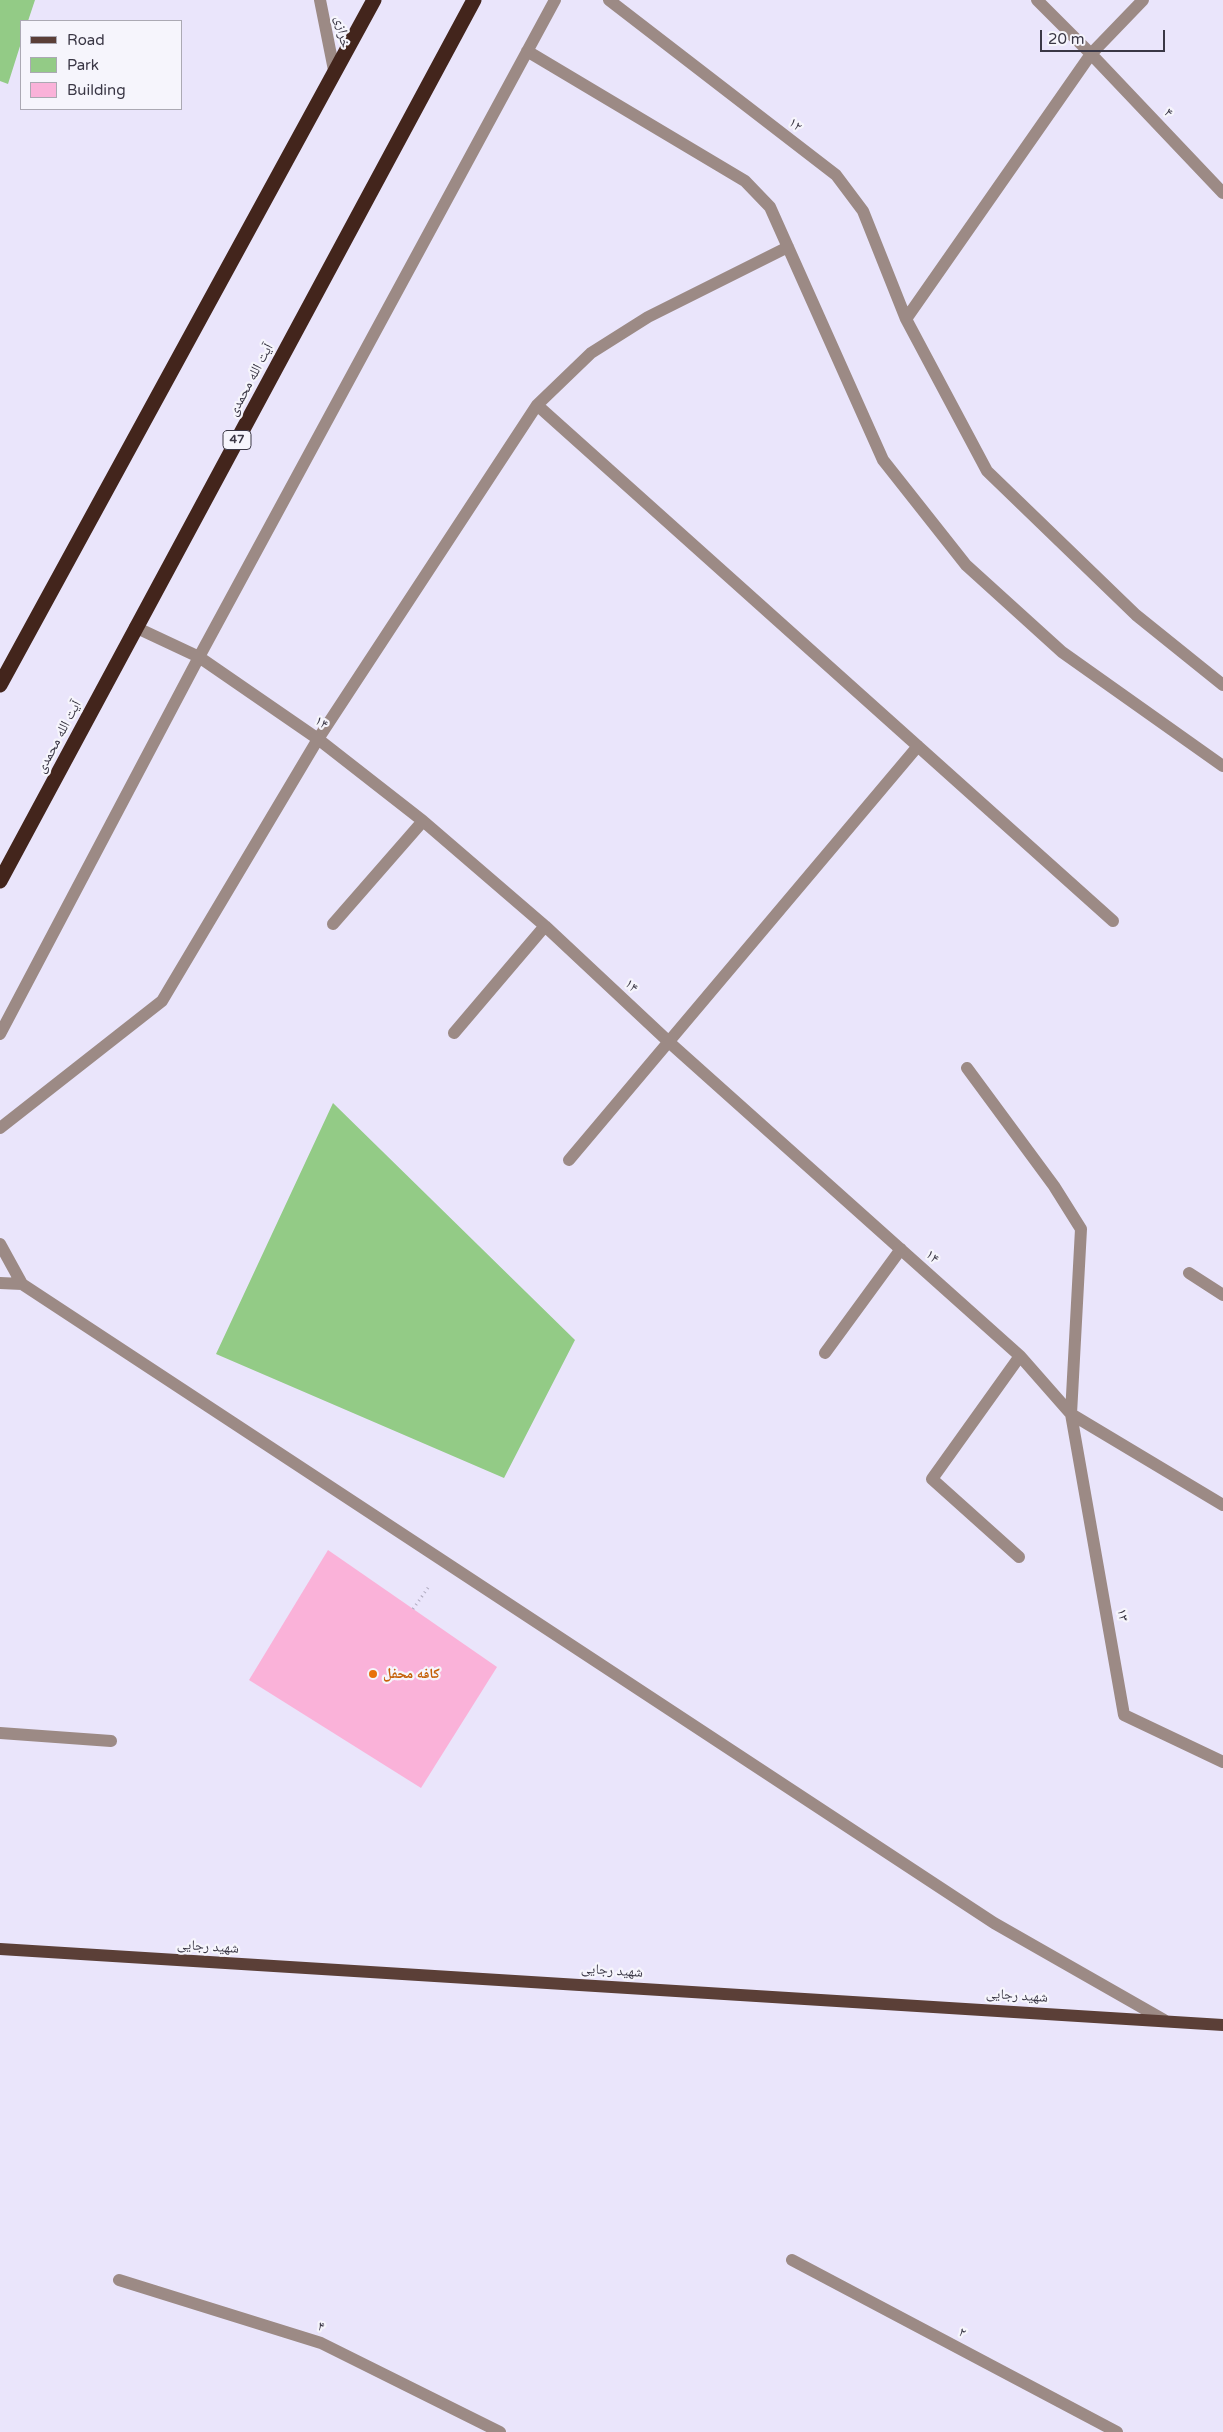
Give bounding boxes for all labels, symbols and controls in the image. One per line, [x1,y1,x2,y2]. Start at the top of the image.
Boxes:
street label: خرازی [331,15,353,49]
legend [20,20,182,110]
scale bar [1043,20,1168,52]
text: 20 m [1048,30,1085,48]
text: Road [67,31,105,49]
text: Park [67,56,99,74]
text: Building [67,81,126,99]
street label: ۴ [1160,105,1176,121]
street label: ۱۲ [785,115,805,135]
street label: آیت الله محمدی [225,341,277,419]
road number: 47 [223,430,251,450]
street label: آیت الله محمدی [33,698,85,776]
street label: ۱۴ [311,713,331,733]
street label: ۱۴ [621,976,641,996]
street label: ۱۴ [922,1247,942,1267]
street label: ۱۳ [1113,1607,1131,1623]
place label: کافه محفل [383,1666,440,1682]
marker: کافه محفل [367,1668,379,1680]
street label: شهید رجایی [176,1936,240,1958]
street label: شهید رجایی [580,1960,644,1982]
street label: شهید رجایی [985,1985,1049,2007]
street label: ۴ [315,2318,327,2336]
street label: ۲ [955,2324,969,2342]

